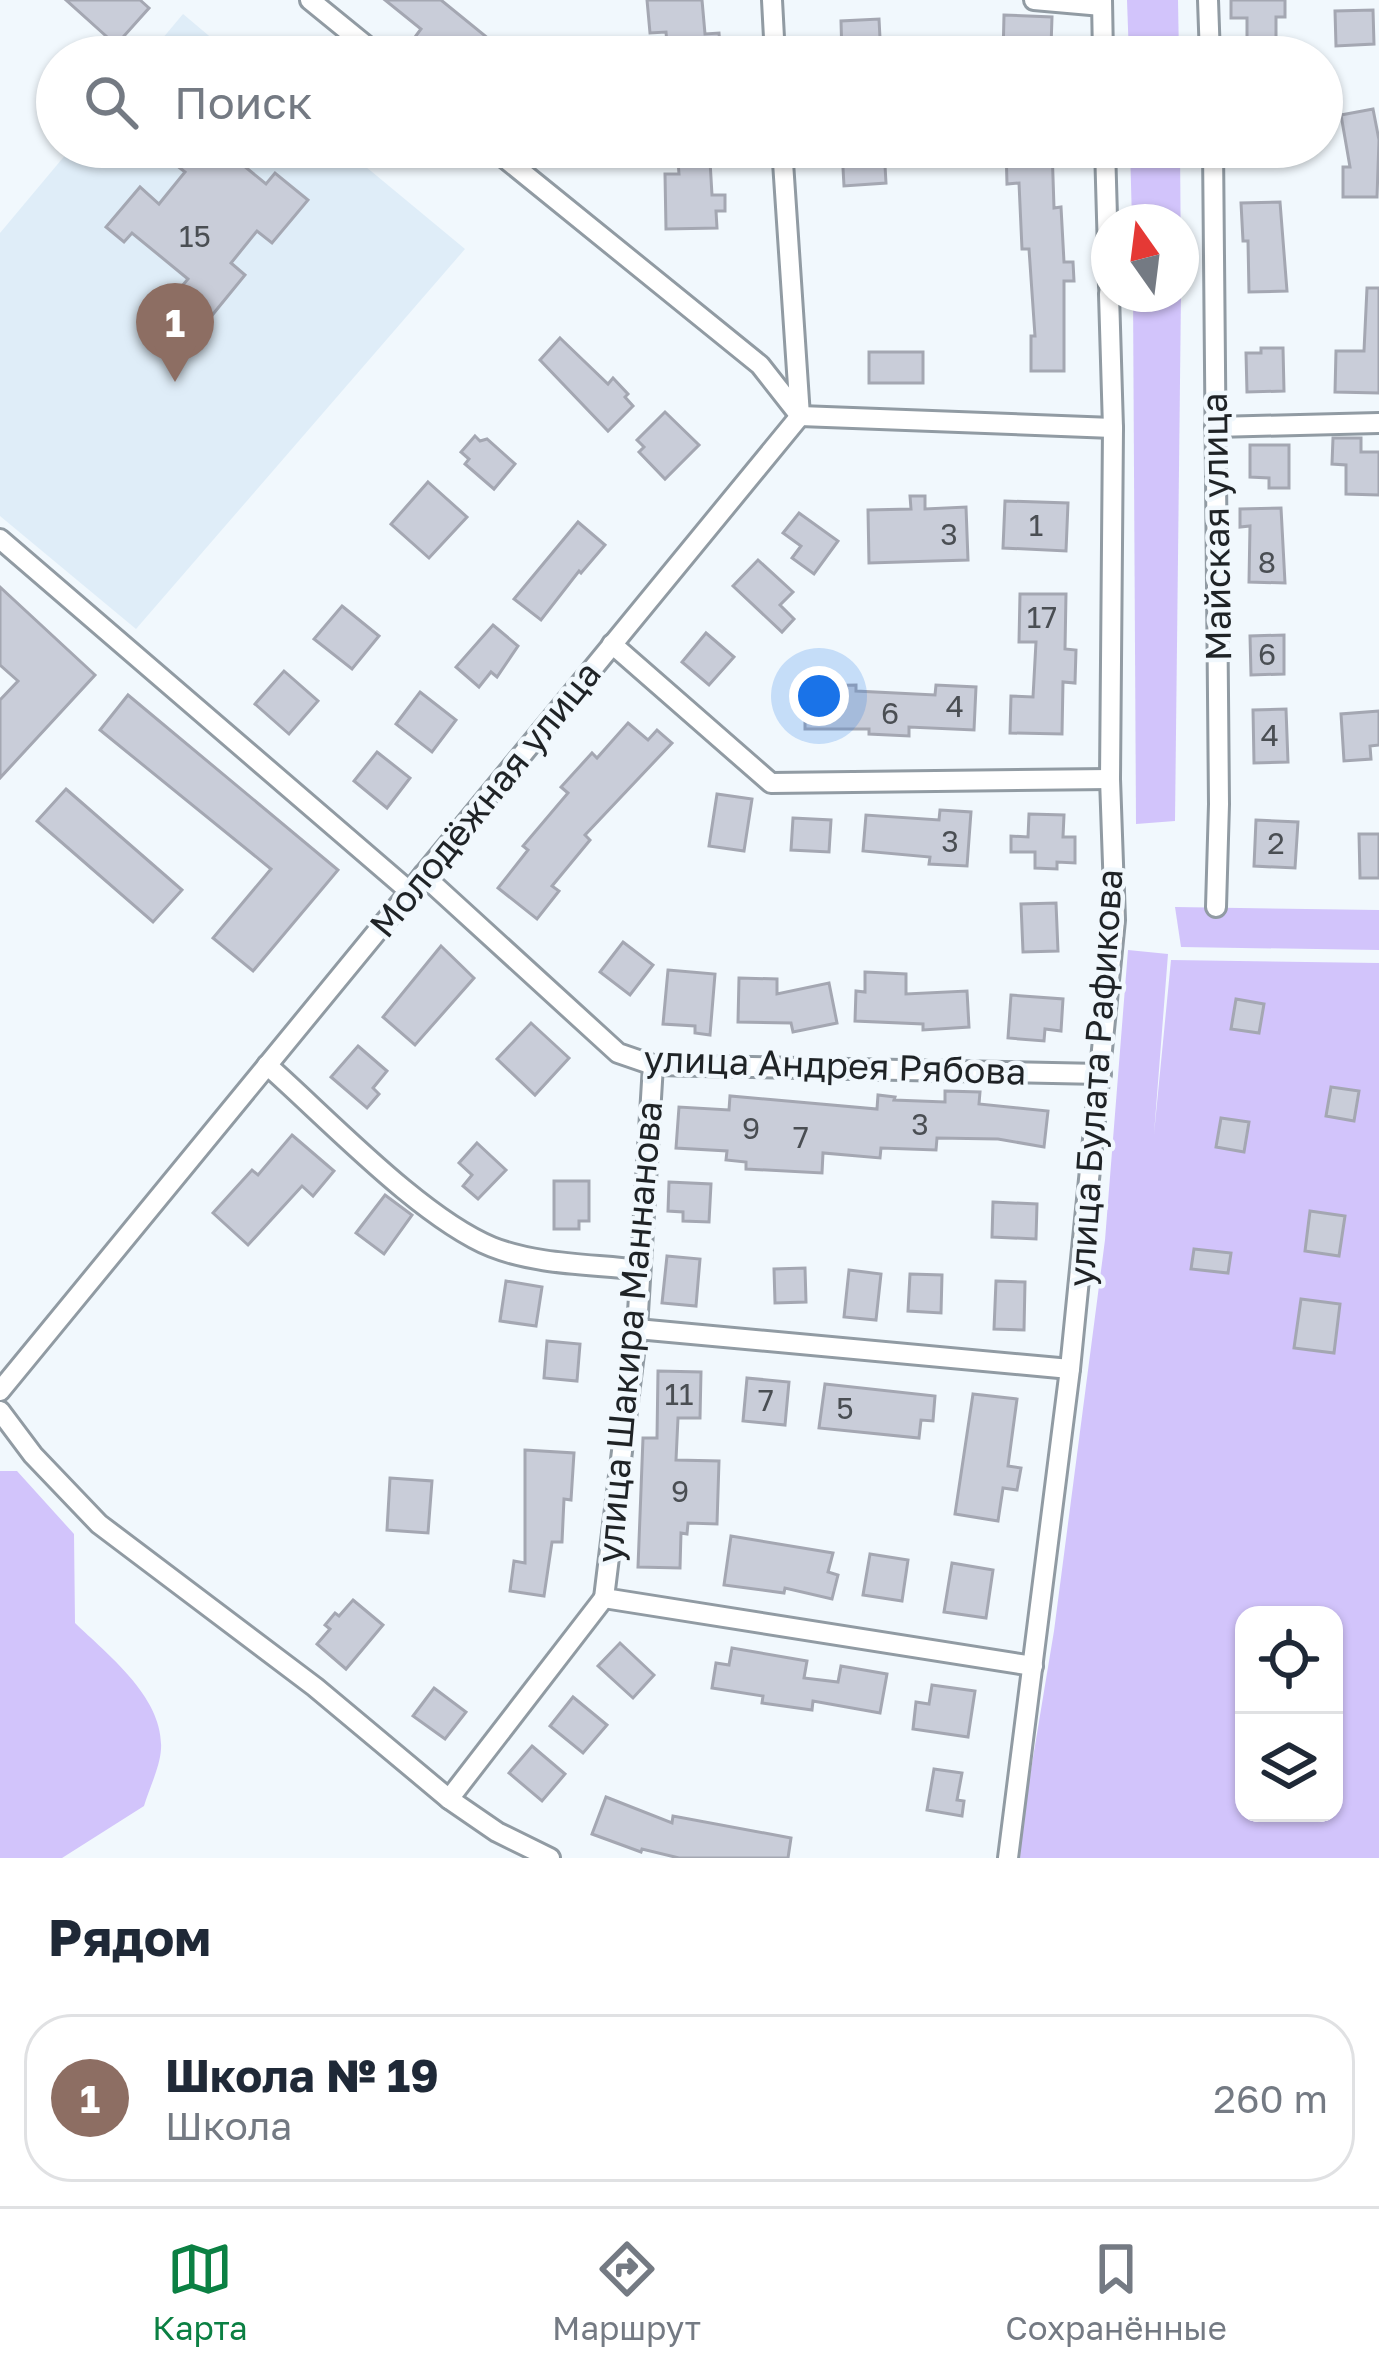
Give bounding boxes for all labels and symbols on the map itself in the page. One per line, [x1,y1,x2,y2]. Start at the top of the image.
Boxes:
north arrow [1091,204,1199,312]
house number: 15 [179,218,211,254]
pin: 1 [136,283,214,382]
street label: Майская улица [1192,392,1239,662]
house number: 1 [1029,507,1043,543]
house number: 3 [940,516,958,552]
house number: 8 [1258,544,1276,580]
house number: 17 [1027,599,1057,635]
house number: 6 [1258,636,1276,672]
street label: Молодёжная улица [360,652,609,945]
your location [789,666,849,726]
house number: 4 [946,688,964,724]
house number: 6 [881,695,899,731]
house number: 4 [1261,717,1279,753]
house number: 3 [941,823,959,859]
house number: 2 [1267,825,1285,861]
street label: улица Булата Рафикова [1058,868,1131,1288]
street label: улица Андрея Рябова [643,1036,1027,1093]
street label: улица Шакира Маннанова [587,1099,670,1565]
house number: 3 [911,1106,929,1142]
house number: 9 [742,1110,760,1146]
house number: 7 [793,1119,809,1155]
house number: 11 [664,1376,694,1412]
house number: 7 [758,1382,774,1418]
house number: 5 [836,1390,854,1426]
house number: 9 [671,1473,689,1509]

